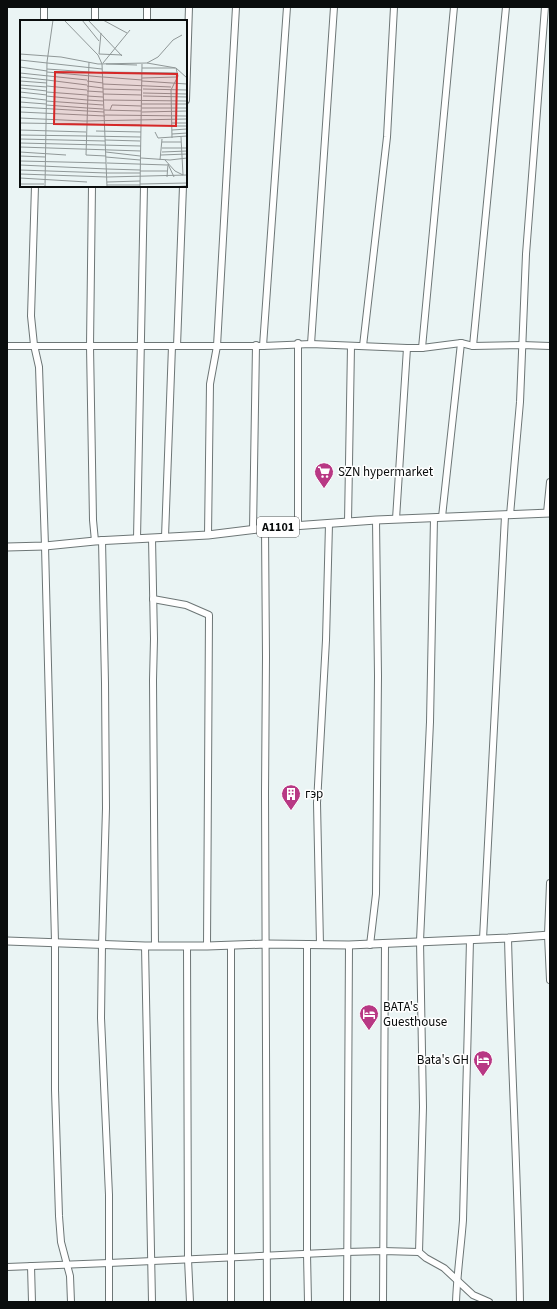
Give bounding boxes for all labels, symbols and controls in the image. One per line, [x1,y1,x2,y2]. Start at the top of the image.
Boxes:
inset map [20,20,187,187]
supermarket icon: SZN hypermarket [313,461,335,489]
place label: SZN hypermarket [338,463,434,481]
road number: A1101 [257,517,299,537]
building icon: гэр [280,783,302,811]
place label: гэр [305,785,323,803]
place label: BATA's Guesthouse [383,998,447,1031]
hotel icon: BATA's Guesthouse [358,1003,380,1031]
hotel icon: Bata's GH [472,1049,494,1077]
place label: Bata's GH [417,1051,469,1069]

